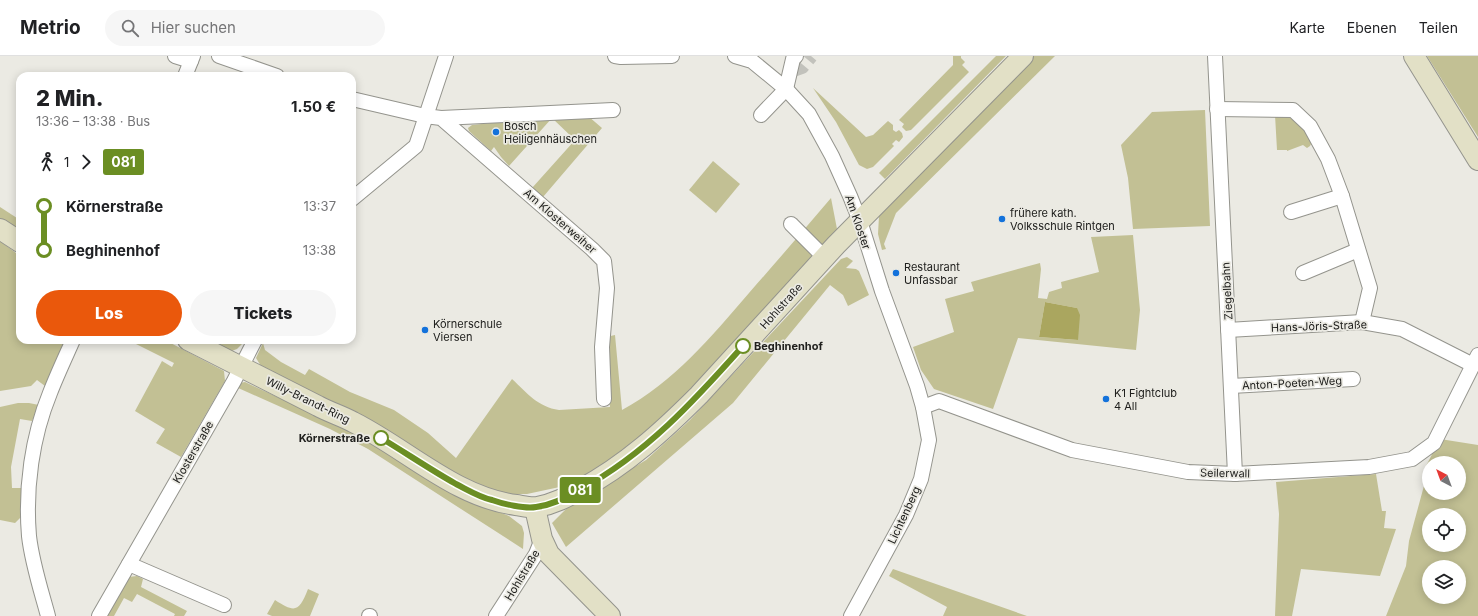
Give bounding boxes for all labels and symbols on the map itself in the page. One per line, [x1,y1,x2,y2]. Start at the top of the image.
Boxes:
place label: Bosch Heiligenhäuschen [504,119,597,146]
marker: Bosch Heiligenhäuschen [491,127,501,137]
street label: Am Klosterweiher [521,186,599,256]
street label: Am Kloster [842,193,874,251]
place label: frühere kath. Volksschule Rintgen [1010,206,1115,233]
marker: frühere kath. Volksschule Rintgen [997,214,1007,224]
place label: Restaurant Unfassbar [904,260,960,287]
street label: Ziegelbahn [1218,262,1236,320]
marker: Restaurant Unfassbar [891,268,901,278]
street label: Hohlstraße [757,280,805,332]
place label: Körnerschule Viersen [433,317,502,344]
street label: Hans-Jöris-Straße [1271,317,1367,335]
marker: Körnerschule Viersen [420,325,430,335]
marker: Beghinenhof [735,338,751,354]
place label: Beghinenhof [754,339,823,353]
street label: Anton-Poeten-Weg [1242,373,1342,393]
street label: Willy-Brandt-Ring [264,374,352,426]
place label: K1 Fightclub 4 All [1114,386,1177,413]
marker: K1 Fightclub 4 All [1101,394,1111,404]
street label: Klosterstraße [170,418,216,486]
marker: Körnerstraße [373,430,389,446]
place label: Körnerstraße [299,431,370,445]
north arrow [1422,456,1466,500]
street label: Seilerwall [1200,466,1250,480]
line badge: 081 [557,477,603,503]
street label: Lichtenberg [885,484,923,546]
street label: Hohlstraße [501,547,543,603]

